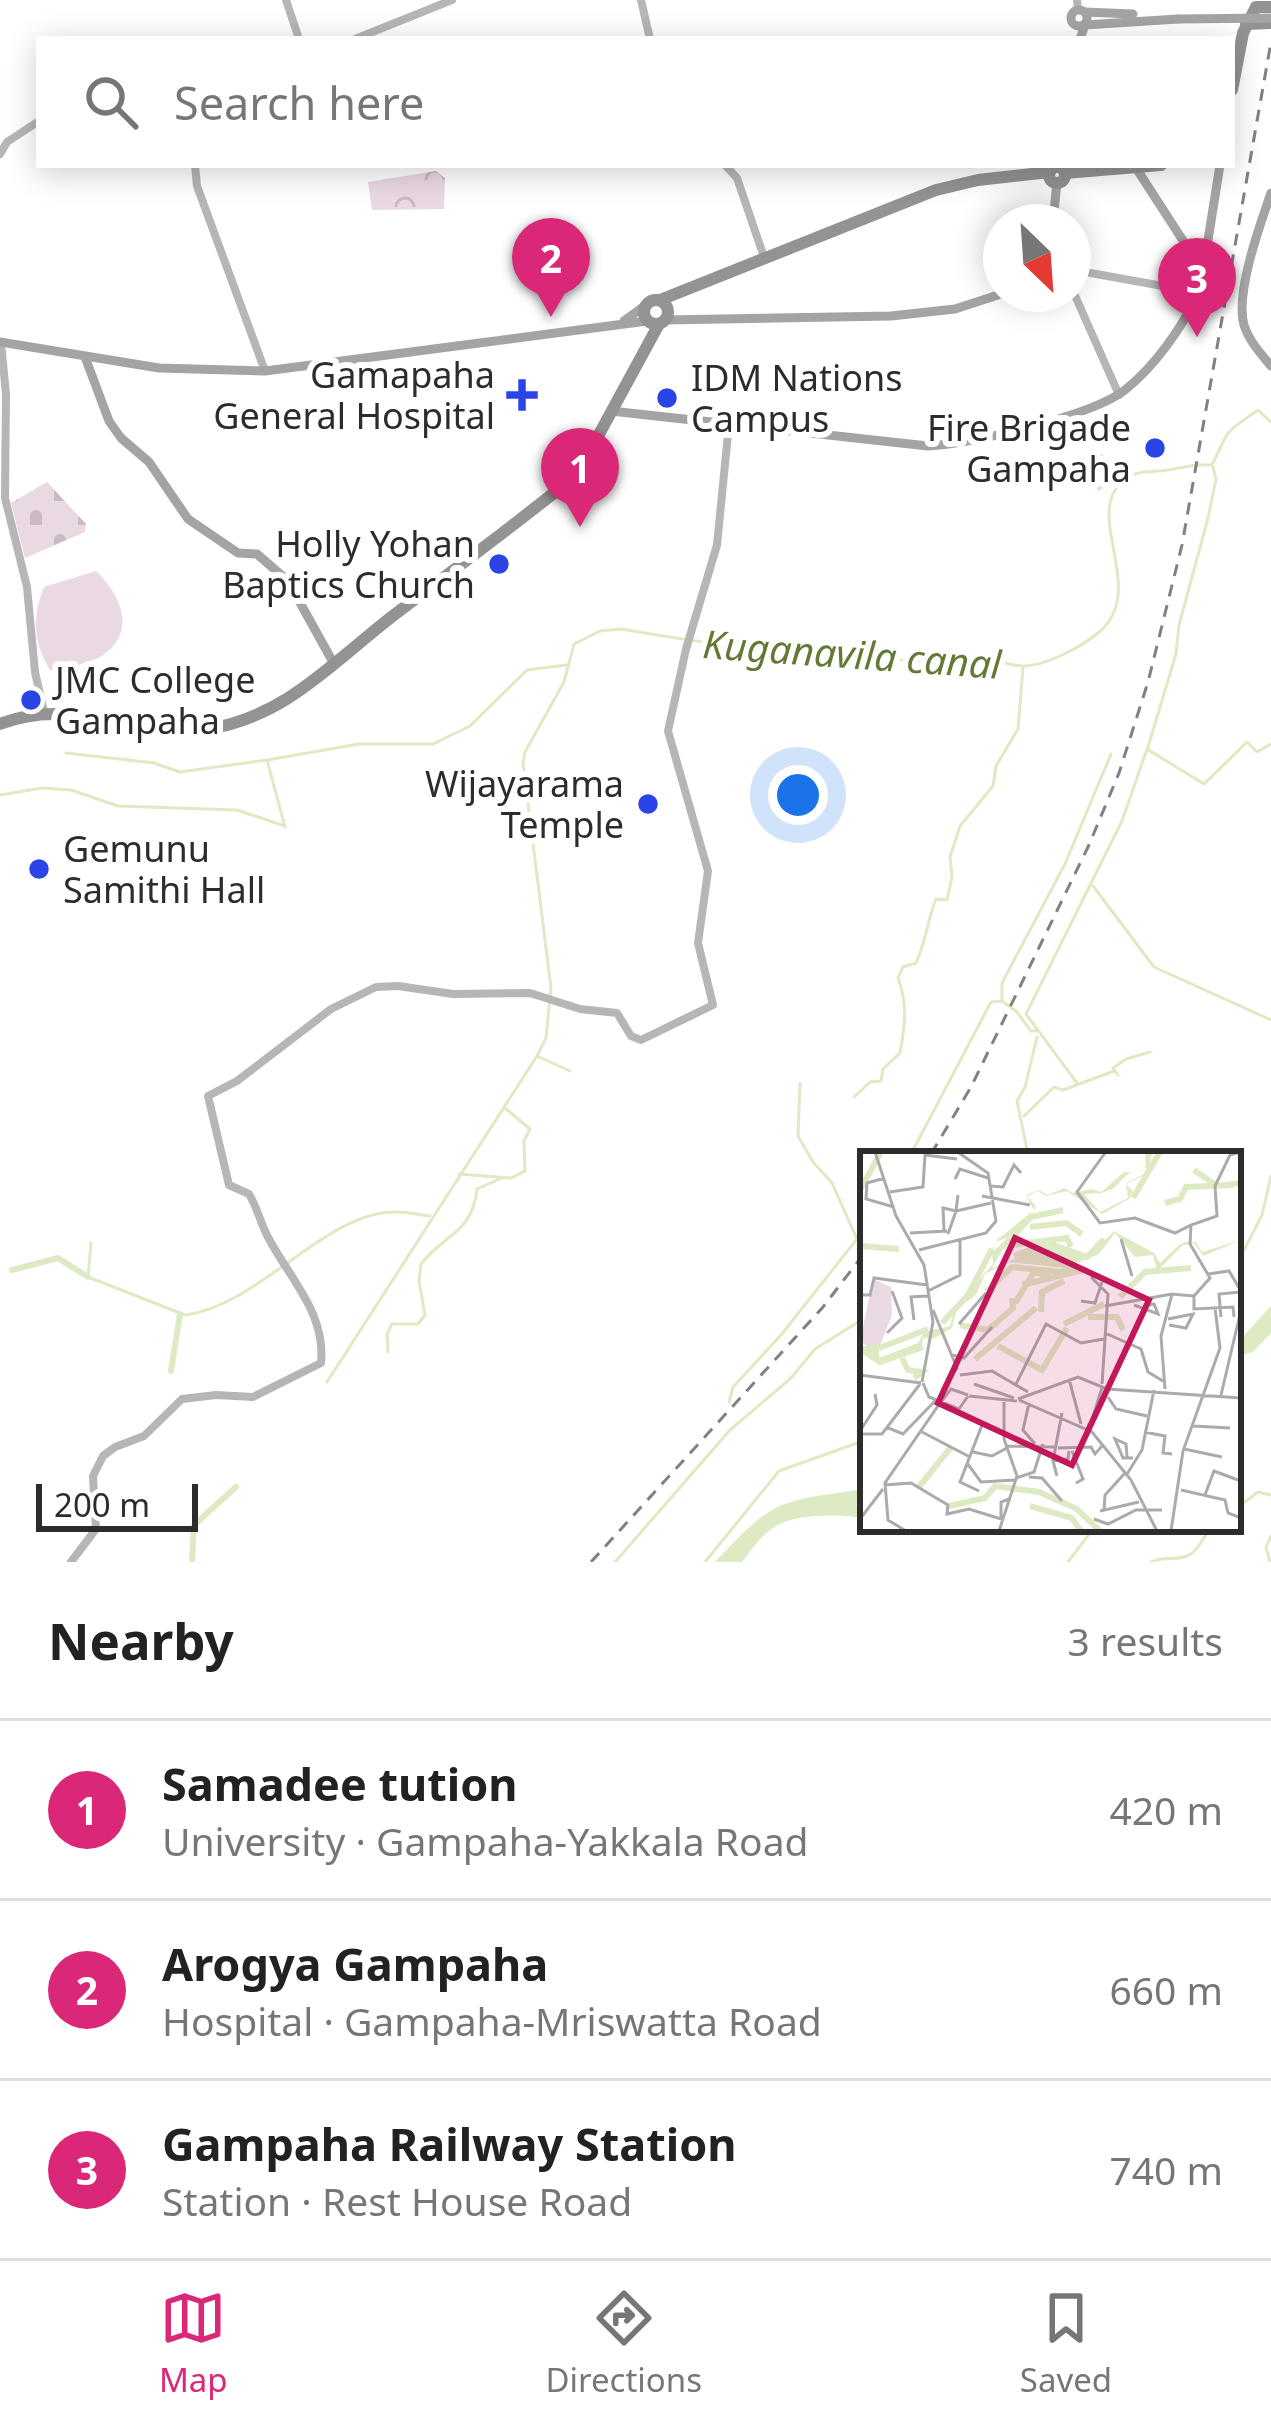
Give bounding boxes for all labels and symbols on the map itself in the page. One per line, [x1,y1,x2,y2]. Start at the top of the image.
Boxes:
north arrow [983,204,1091,312]
pin: 2 [512,218,590,317]
pin: 3 [1158,238,1236,337]
place label: Gamapaha General Hospital [213,350,495,440]
place label: IDM Nations Campus [691,353,903,443]
marker: Gamapaha General Hospital [506,379,538,411]
marker: IDM Nations Campus [654,385,680,411]
place label: Fire Brigade Gampaha [927,403,1131,493]
pin: 1 [541,428,619,527]
marker: Fire Brigade Gampaha [1142,435,1168,461]
place label: Holly Yohan Baptics Church [222,519,475,609]
marker: Holly Yohan Baptics Church [486,551,512,577]
water label: Kuganavila canal [701,616,1004,690]
place label: JMC College Gampaha [52,655,255,745]
marker: JMC College Gampaha [18,687,44,713]
place label: Wijayarama Temple [425,759,624,849]
your location [768,765,828,825]
marker: Wijayarama Temple [635,791,661,817]
place label: Gemunu Samithi Hall [63,824,265,914]
marker: Gemunu Samithi Hall [26,856,52,882]
inset map [860,1151,1241,1532]
scale bar [36,1478,198,1531]

